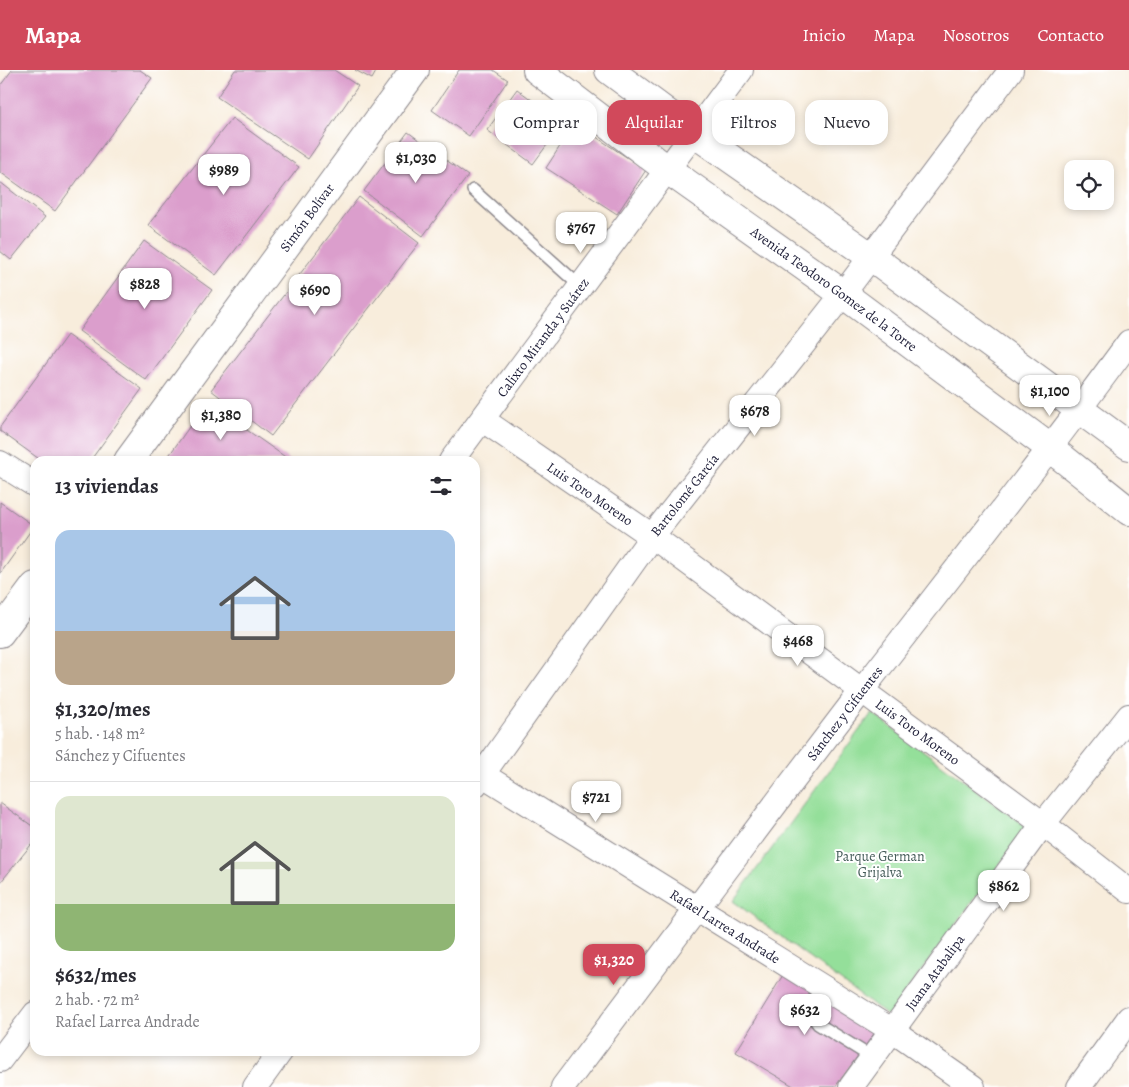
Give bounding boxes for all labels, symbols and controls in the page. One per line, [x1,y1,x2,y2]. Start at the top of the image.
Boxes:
text: Mapa [25,19,81,51]
text: Inicio [802,23,845,47]
text: Mapa [873,23,915,47]
text: Nosotros [943,23,1009,47]
text: Contacto [1037,23,1104,47]
chip: Comprar [495,100,597,145]
chip: Alquilar [607,100,702,145]
chip: Filtros [712,100,795,145]
chip: Nuevo [805,100,888,145]
pin: $1,030 [375,142,457,184]
text: $1,030 [396,147,436,169]
pin: $989 [194,154,254,196]
text: $989 [209,159,239,181]
map controls [1064,160,1114,210]
button: locate [1064,160,1114,210]
street label: Simón Bolívar [276,179,339,256]
pin: $767 [551,212,611,254]
text: $767 [567,217,595,239]
street label: Avenida Teodoro Gomez de la Torre [746,222,921,356]
pin: $828 [115,268,175,310]
text: $828 [130,273,160,295]
pin: $690 [285,274,345,316]
street label: Calixto Miranda y Suárez [493,274,594,401]
text: $690 [300,279,330,301]
pin: $1,100 [1009,374,1091,417]
text: $1,100 [1030,380,1070,402]
pin: $678 [725,394,785,437]
pin: $1,380 [180,398,262,441]
text: $678 [740,400,770,422]
text: $1,380 [201,404,241,426]
street label: Bartolomé García [646,449,724,540]
street label: Luis Toro Moreno [543,458,637,530]
text: 13 viviendas [55,472,159,500]
icon: filters [427,472,455,500]
icon: home [210,563,300,653]
pin: $468 [768,624,828,667]
text: $468 [783,630,813,652]
street label: Sánchez y Cifuentes [803,662,887,765]
text: $1,320/mes [55,695,150,723]
street label: Luis Toro Moreno [871,695,964,770]
text: 5 hab. · 148 m² [55,723,145,745]
text: Sánchez y Cifuentes [55,745,186,767]
pin: $721 [566,780,626,823]
text: $721 [582,786,610,808]
icon: home [210,828,300,918]
park label: Parque German Grijalva [835,847,925,882]
pin: $862 [974,870,1034,912]
text: $862 [989,875,1019,897]
street label: Rafael Larrea Andrade [666,885,784,968]
street label: Juana Atabalipa [901,930,969,1014]
pin: $1,320 [573,944,655,986]
text: $1,320 [594,949,634,971]
text: $632/mes [55,961,137,989]
text: 2 hab. · 72 m² [55,989,139,1011]
pin: $632 [775,994,835,1036]
text: $632 [790,999,820,1021]
text: Rafael Larrea Andrade [55,1011,200,1033]

